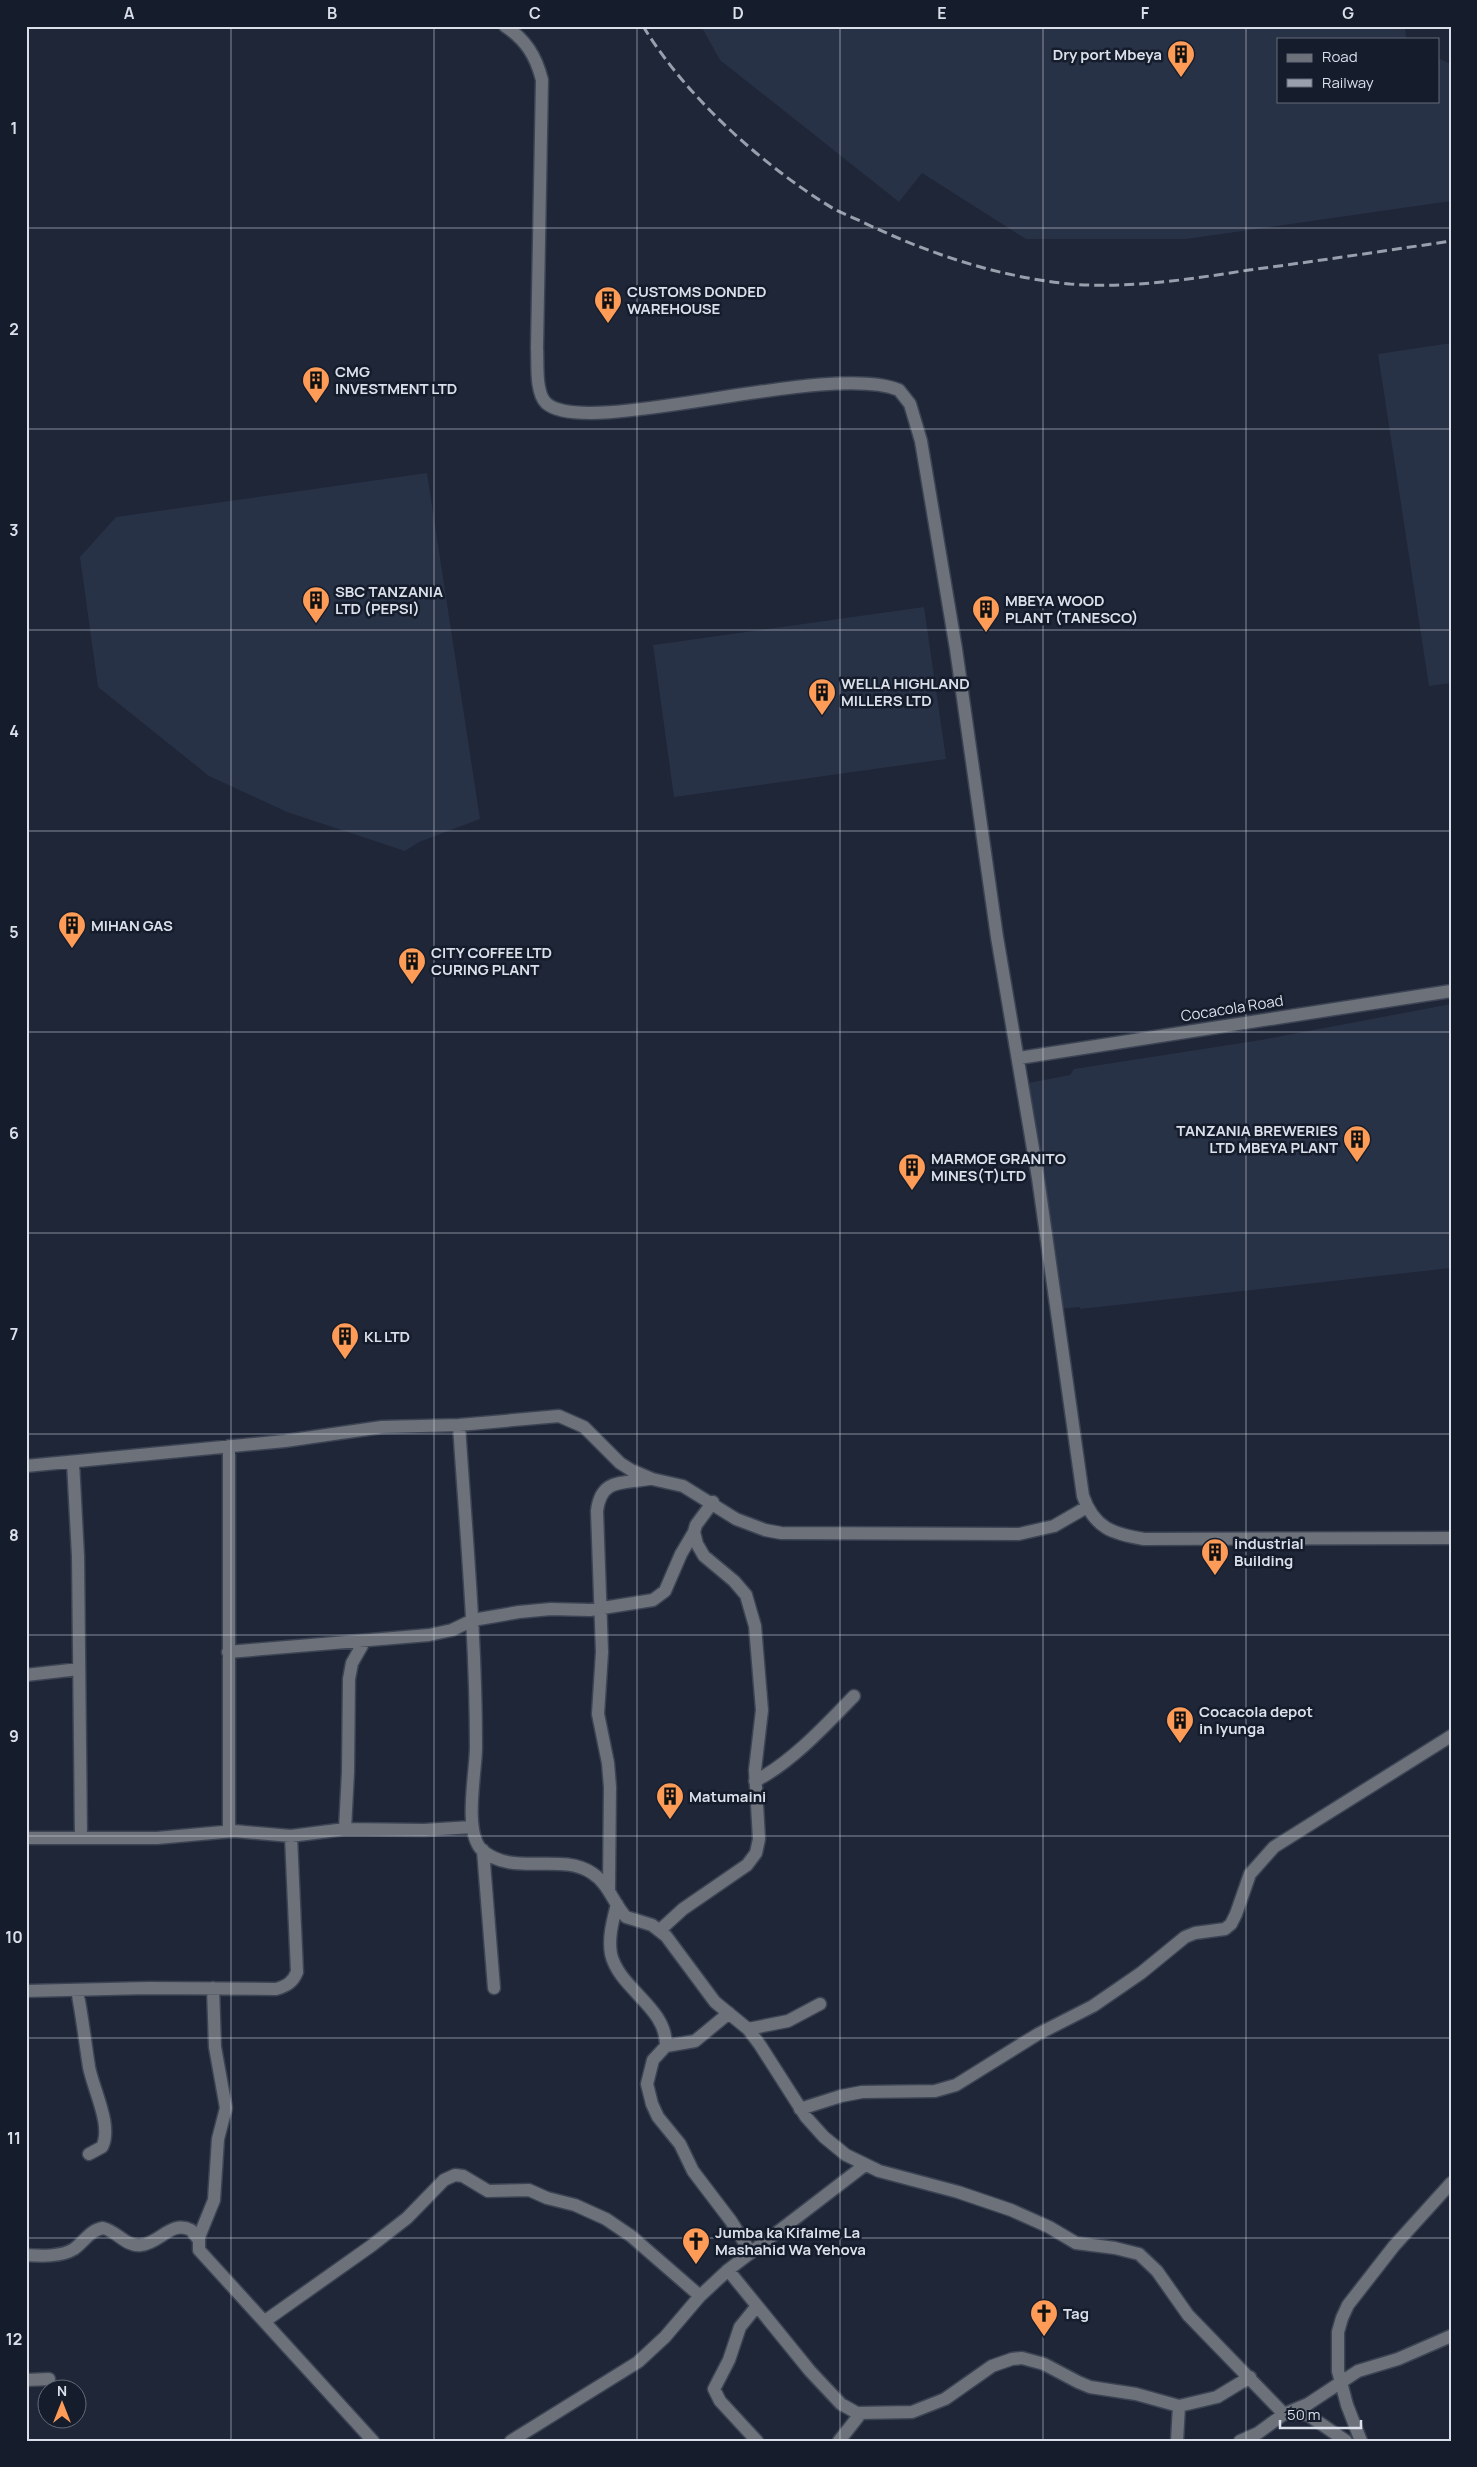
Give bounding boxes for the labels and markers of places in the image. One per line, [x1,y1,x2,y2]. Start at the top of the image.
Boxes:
building icon: Dry port Mbeya [1166,39,1196,78]
place label: Dry port Mbeya [1053,44,1162,65]
place label: CUSTOMS DONDED WAREHOUSE [627,281,767,319]
building icon: CUSTOMS DONDED WAREHOUSE [593,285,623,324]
place label: CMG INVESTMENT LTD [335,361,457,399]
building icon: CMG INVESTMENT LTD [301,365,331,404]
place label: SBC TANZANIA LTD (PEPSI) [335,581,443,619]
building icon: SBC TANZANIA LTD (PEPSI) [301,585,331,624]
place label: MBEYA WOOD PLANT (TANESCO) [1005,590,1138,628]
building icon: MBEYA WOOD PLANT (TANESCO) [971,594,1001,633]
place label: WELLA HIGHLAND MILLERS LTD [841,673,970,711]
building icon: WELLA HIGHLAND MILLERS LTD [807,677,837,716]
building icon: MIHAN GAS [57,910,87,949]
place label: MIHAN GAS [91,915,173,936]
place label: CITY COFFEE LTD CURING PLANT [431,942,552,980]
building icon: CITY COFFEE LTD CURING PLANT [397,946,427,985]
place label: TANZANIA BREWERIES LTD MBEYA PLANT [1176,1120,1338,1158]
building icon: TANZANIA BREWERIES LTD MBEYA PLANT [1342,1124,1372,1163]
place label: MARMOE GRANITO MINES(T)LTD [931,1148,1066,1186]
building icon: MARMOE GRANITO MINES(T)LTD [897,1152,927,1191]
building icon: KL LTD [330,1321,360,1360]
place label: KL LTD [364,1326,410,1347]
place label: industrial Building [1234,1533,1304,1571]
building icon: industrial Building [1200,1537,1230,1576]
place label: Cocacola depot in Iyunga [1199,1701,1313,1739]
building icon: Cocacola depot in Iyunga [1165,1705,1195,1744]
building icon: Matumaini [655,1781,685,1820]
place label: Matumaini [689,1786,766,1807]
place label: Jumba ka Kifalme La Mashahid Wa Yehova [715,2222,866,2260]
church icon: Jumba ka Kifalme La Mashahid Wa Yehova [681,2226,711,2265]
church icon: Tag [1029,2298,1059,2337]
place label: Tag [1063,2303,1089,2324]

